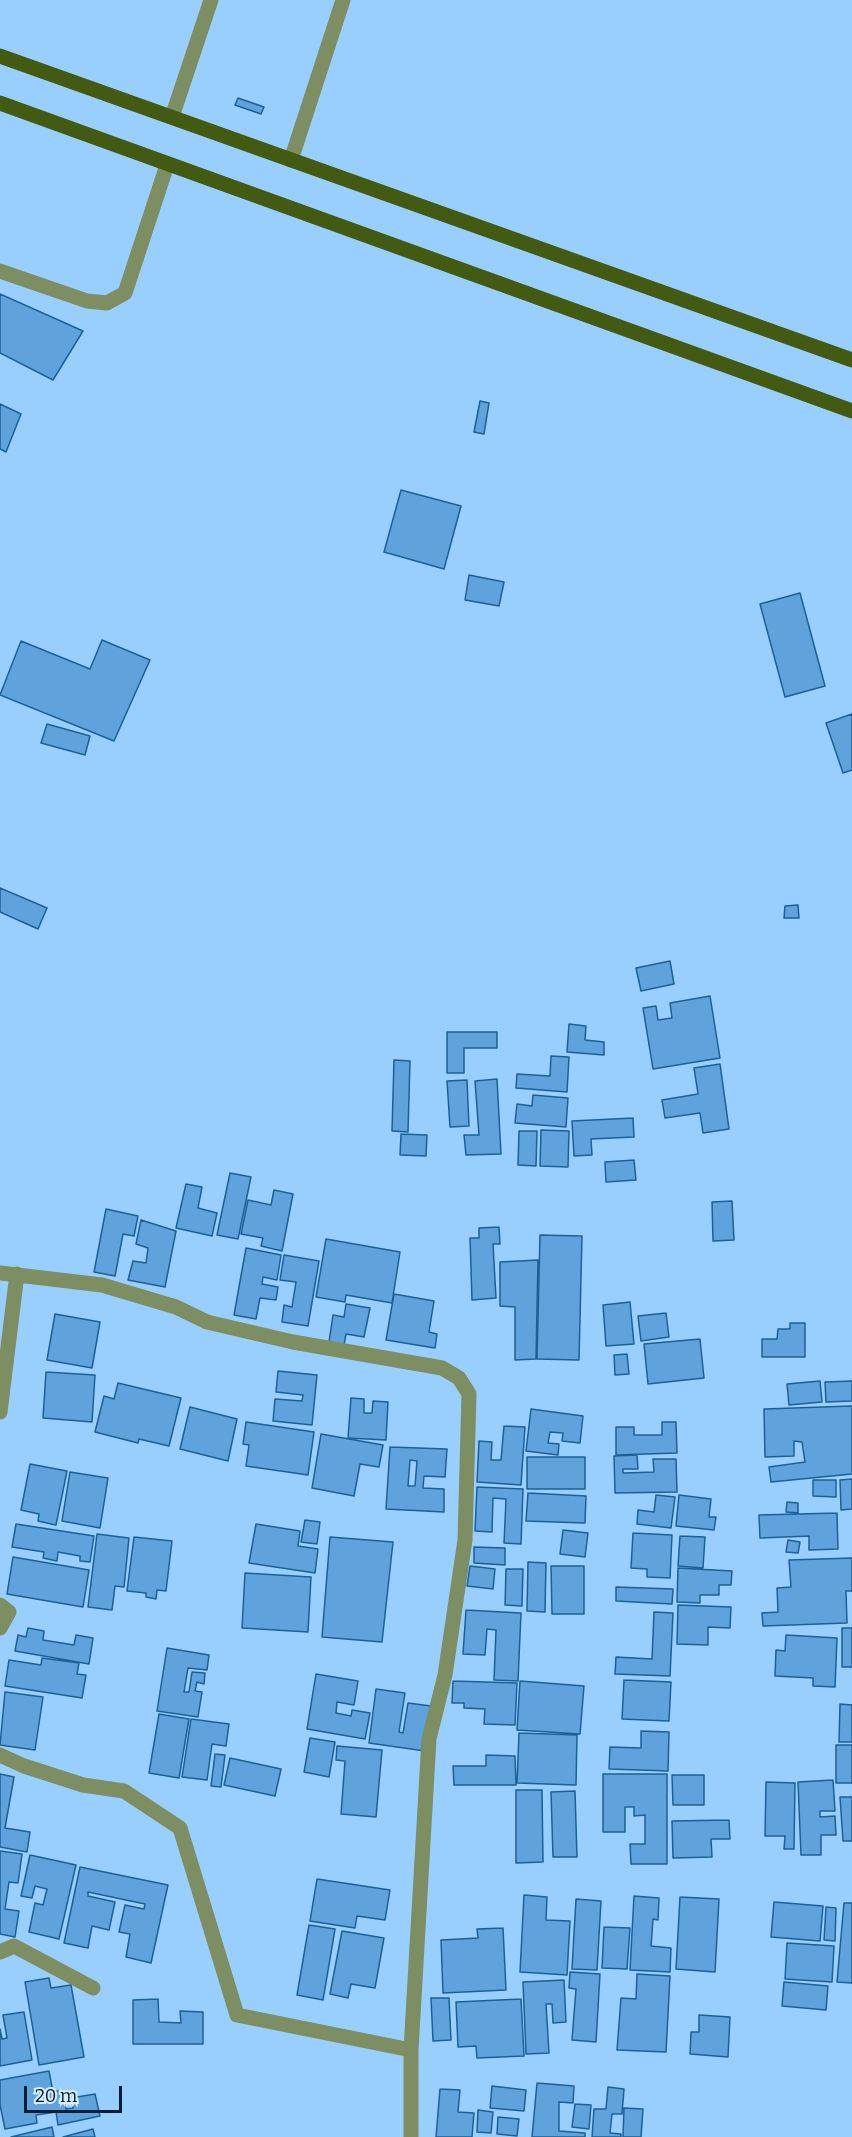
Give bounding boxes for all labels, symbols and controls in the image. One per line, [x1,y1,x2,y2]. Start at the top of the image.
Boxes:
scale bar [27,2074,124,2112]
text: 20 m [35,2085,77,2107]

